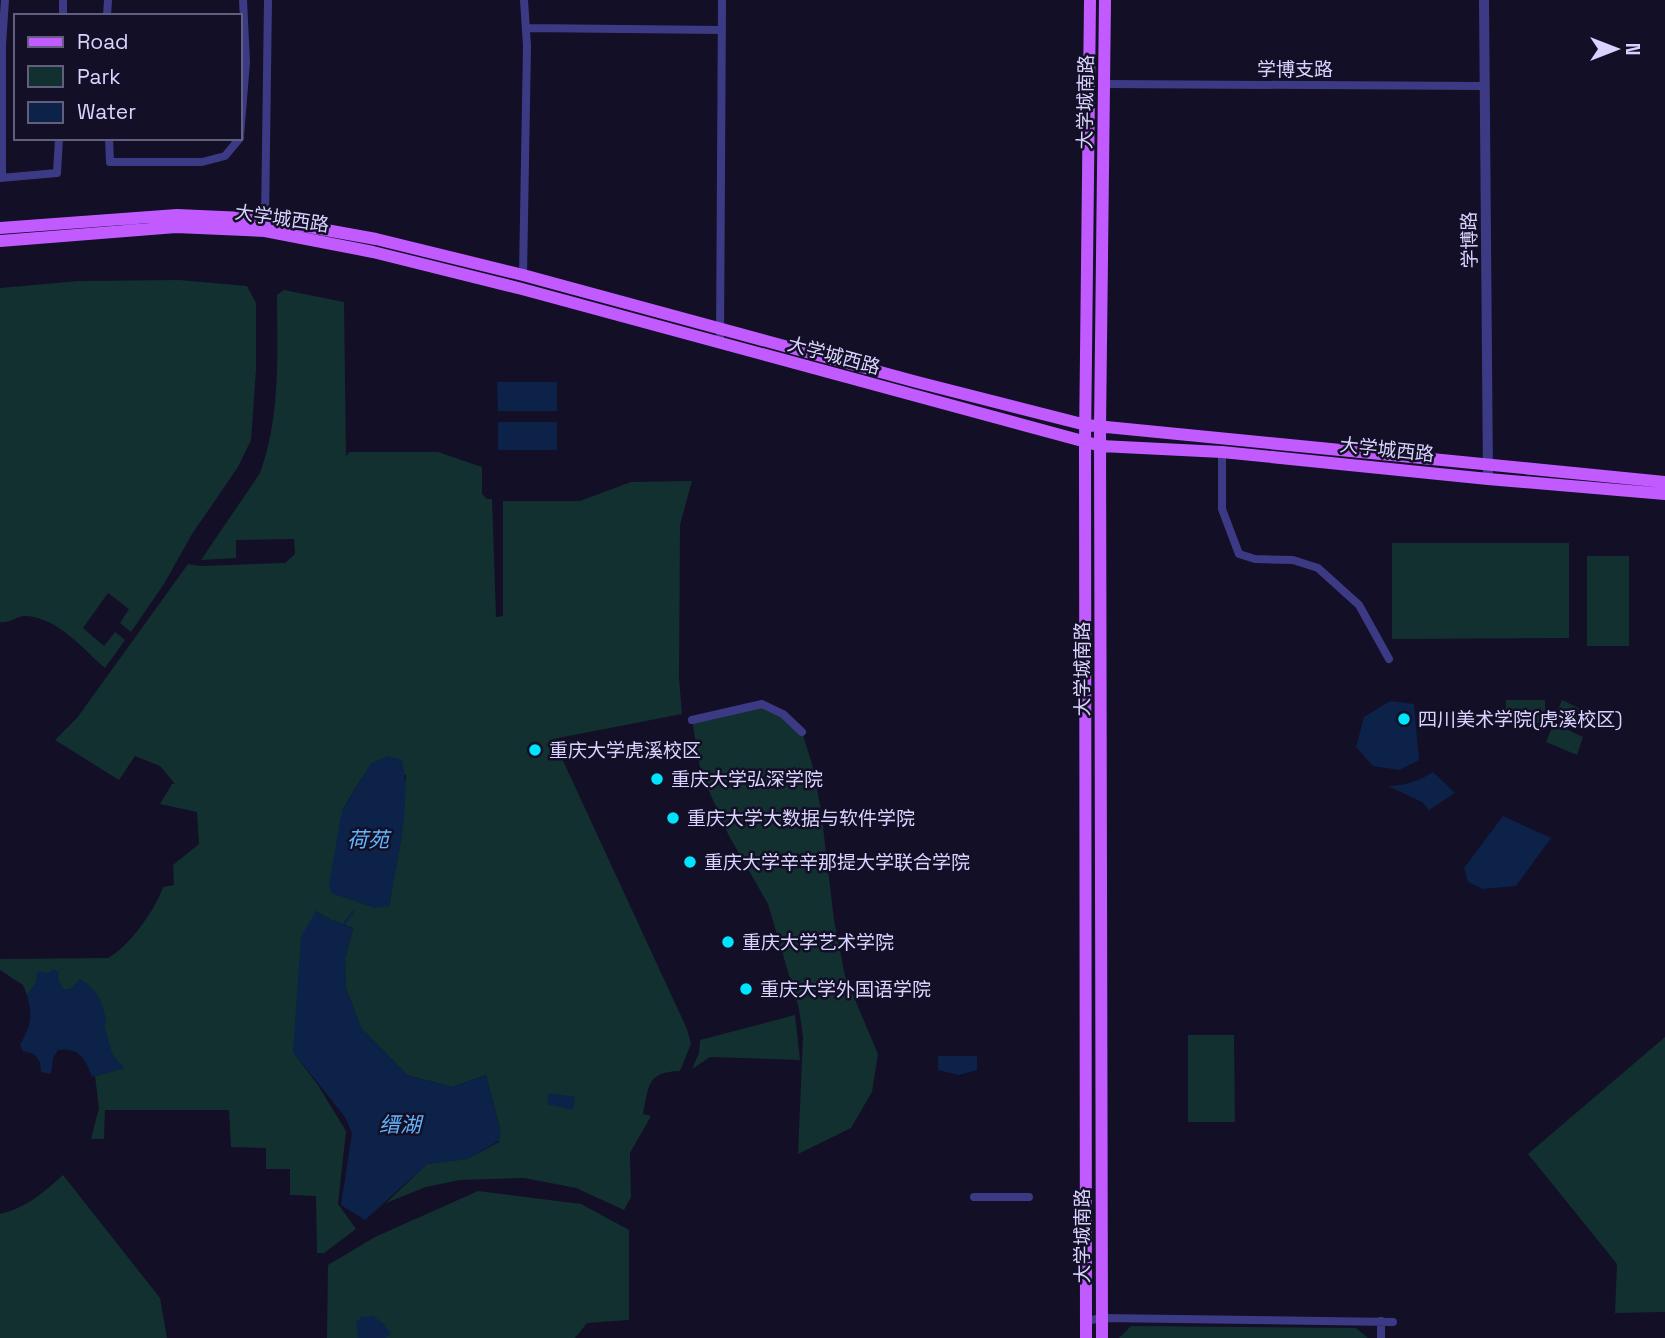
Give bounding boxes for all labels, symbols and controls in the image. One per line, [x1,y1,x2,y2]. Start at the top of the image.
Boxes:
legend [14,14,242,140]
north arrow [1581,14,1651,84]
text: Road [77,28,129,55]
text: N [1620,43,1645,55]
street label: 大学城南路 [1072,54,1099,150]
street label: 学博支路 [1257,57,1333,82]
text: Park [77,63,121,90]
text: Water [77,98,136,125]
street label: 大学城西路 [233,200,331,237]
street label: 学博路 [1457,211,1482,269]
street label: 大学城西路 [785,331,883,380]
street label: 大学城西路 [1338,432,1436,467]
street label: 大学城南路 [1070,621,1095,717]
place label: 四川美术学院(虎溪校区) [1418,707,1622,732]
marker: 四川美术学院(虎溪校区) [1396,711,1412,727]
place label: 重庆大学虎溪校区 [549,738,701,763]
marker: 重庆大学虎溪校区 [527,742,543,758]
place label: 重庆大学弘深学院 [671,767,823,792]
marker: 重庆大学弘深学院 [649,771,665,787]
place label: 重庆大学大数据与软件学院 [687,806,915,831]
marker: 重庆大学大数据与软件学院 [665,810,681,826]
water label: 荷苑 [347,826,392,853]
place label: 重庆大学辛辛那提大学联合学院 [704,850,970,875]
marker: 重庆大学辛辛那提大学联合学院 [682,854,698,870]
place label: 重庆大学艺术学院 [742,930,894,955]
marker: 重庆大学艺术学院 [720,934,736,950]
place label: 重庆大学外国语学院 [760,977,931,1002]
marker: 重庆大学外国语学院 [738,981,754,997]
water label: 缙湖 [379,1111,424,1138]
street label: 大学城南路 [1070,1188,1095,1284]

